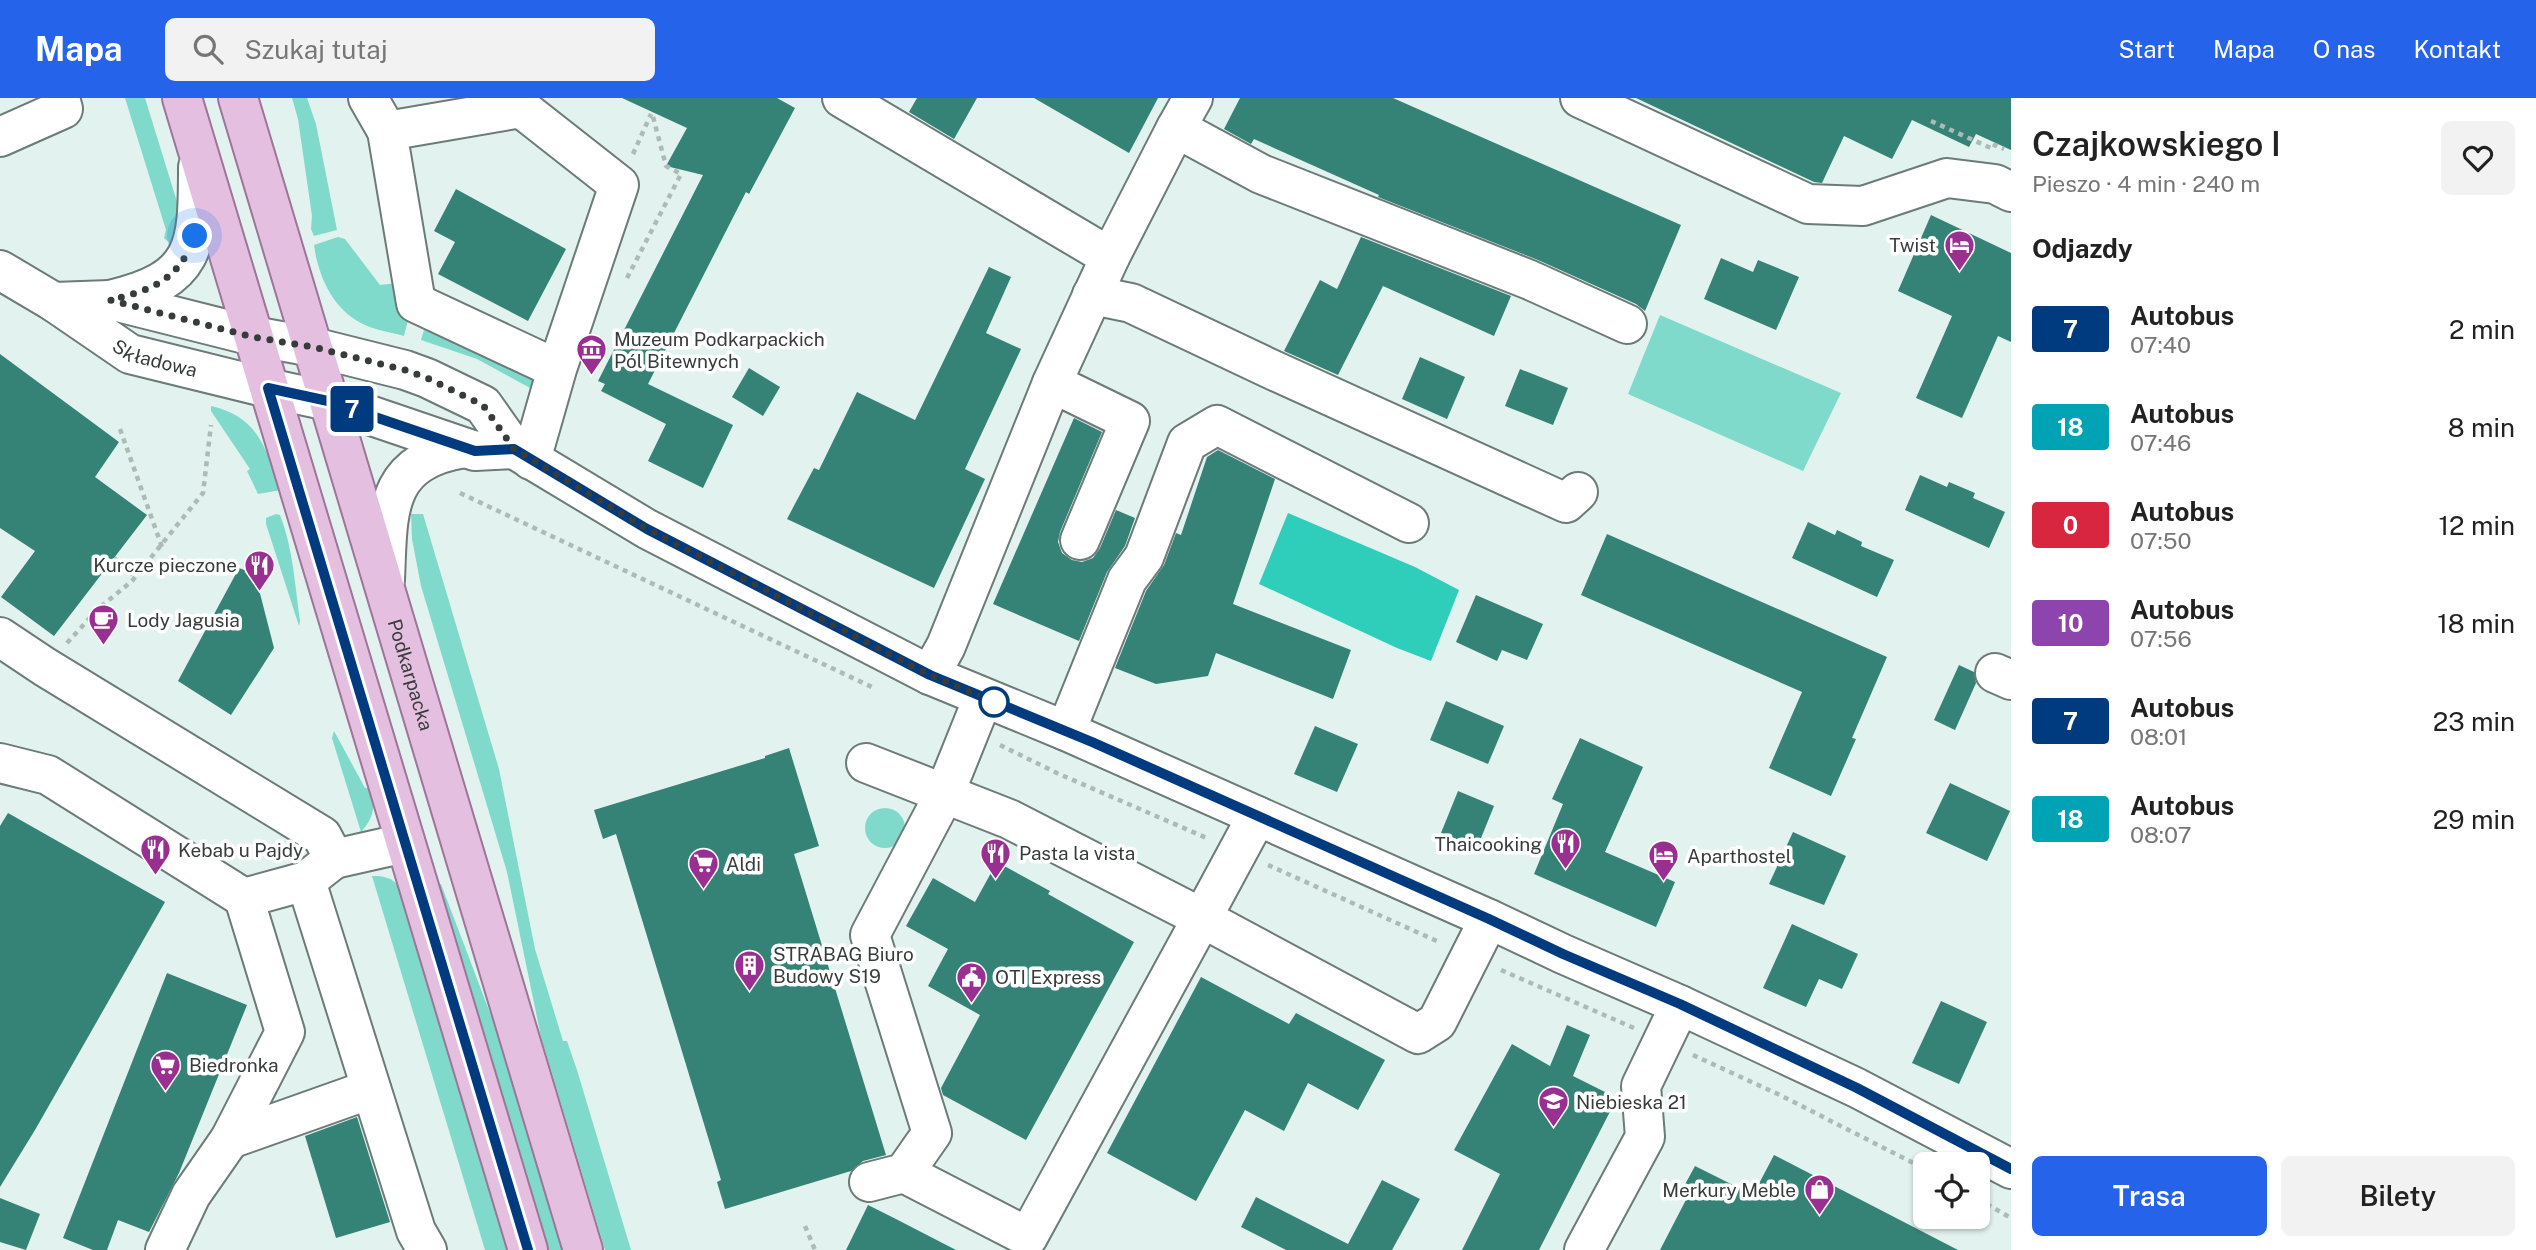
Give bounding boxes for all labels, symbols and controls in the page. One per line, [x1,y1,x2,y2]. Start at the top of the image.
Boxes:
search box [165,18,655,81]
text: Mapa [35,30,123,68]
icon: search [189,30,227,68]
text: Szukaj tutaj [245,34,388,65]
text: Start [2118,35,2175,63]
text: Mapa [2213,35,2275,63]
text: O nas [2313,35,2375,63]
text: Kontakt [2413,35,2501,63]
button: heart [2441,121,2515,195]
text: Czajkowskiego I [2032,125,2281,163]
text: Pieszo · 4 min · 240 m [2032,170,2260,197]
your location [177,218,212,253]
hotel icon: Twist [1942,228,1976,272]
text: Odjazdy [2032,233,2133,264]
place label: Twist [1889,234,1936,256]
text: Autobus [2130,300,2234,331]
text: 2 min [2449,314,2515,345]
text: 7 [2063,315,2078,343]
place label: Muzeum Podkarpackich Pól Bitewnych [614,328,825,372]
text: 07:40 [2130,331,2191,358]
museum icon: Muzeum Podkarpackich Pól Bitewnych [574,333,608,377]
street label: Składowa [108,334,199,381]
line badge: 7 [329,386,375,432]
text: 7 [344,395,360,423]
text: Autobus [2130,398,2234,429]
text: 8 min [2448,412,2515,443]
text: 18 [2057,413,2084,441]
text: 07:46 [2130,429,2191,456]
text: Autobus [2130,496,2234,527]
text: 12 min [2439,510,2515,541]
text: 0 [2063,511,2078,539]
text: 07:50 [2130,527,2191,554]
restaurant icon: Kurcze pieczone [243,548,277,592]
place label: Kurcze pieczone [93,554,237,576]
text: Autobus [2130,594,2234,625]
cafe icon: Lody Jagusia [87,603,121,647]
text: 18 min [2437,608,2515,639]
place label: Lody Jagusia [127,609,240,631]
text: 10 [2058,609,2083,637]
street label: Podkarpacka [384,616,438,733]
text: 07:56 [2130,625,2192,652]
unlabelled marker [979,687,1009,717]
text: Autobus [2130,692,2234,723]
text: 23 min [2433,706,2515,737]
text: 7 [2063,707,2078,735]
text: 08:01 [2130,723,2187,750]
text: Autobus [2130,790,2234,821]
text: 29 min [2433,804,2515,835]
text: 18 [2057,805,2084,833]
text: 08:07 [2130,821,2191,848]
restaurant icon: Thaicooking [1548,827,1582,871]
restaurant icon: Kebab u Pajdy [138,833,172,877]
place label: Thaicooking [1435,833,1542,855]
restaurant icon: Pasta la vista [979,836,1013,880]
place label: Kebab u Pajdy [178,839,303,861]
hotel icon: Aparthostel [1647,839,1681,883]
place label: Pasta la vista [1019,842,1135,864]
place label: Aparthostel [1687,845,1791,867]
supermarket icon: Aldi [686,847,720,891]
place label: Aldi [726,853,761,875]
place label: STRABAG Biuro Budowy S19 [773,943,914,987]
building icon: STRABAG Biuro Budowy S19 [733,948,767,992]
public building icon: OTI Express [955,960,989,1004]
place label: OTI Express [995,966,1101,988]
supermarket icon: Biedronka [149,1048,183,1092]
place label: Biedronka [189,1054,279,1076]
school or university icon: Niebieska 21 [1536,1085,1570,1129]
place label: Niebieska 21 [1576,1091,1687,1113]
map controls [1913,1152,1990,1229]
button: locate [1913,1152,1990,1229]
button: Trasa [2032,1156,2267,1236]
button: Bilety [2281,1156,2515,1236]
shop icon: Merkury Meble [1802,1173,1836,1217]
place label: Merkury Meble [1662,1179,1796,1201]

